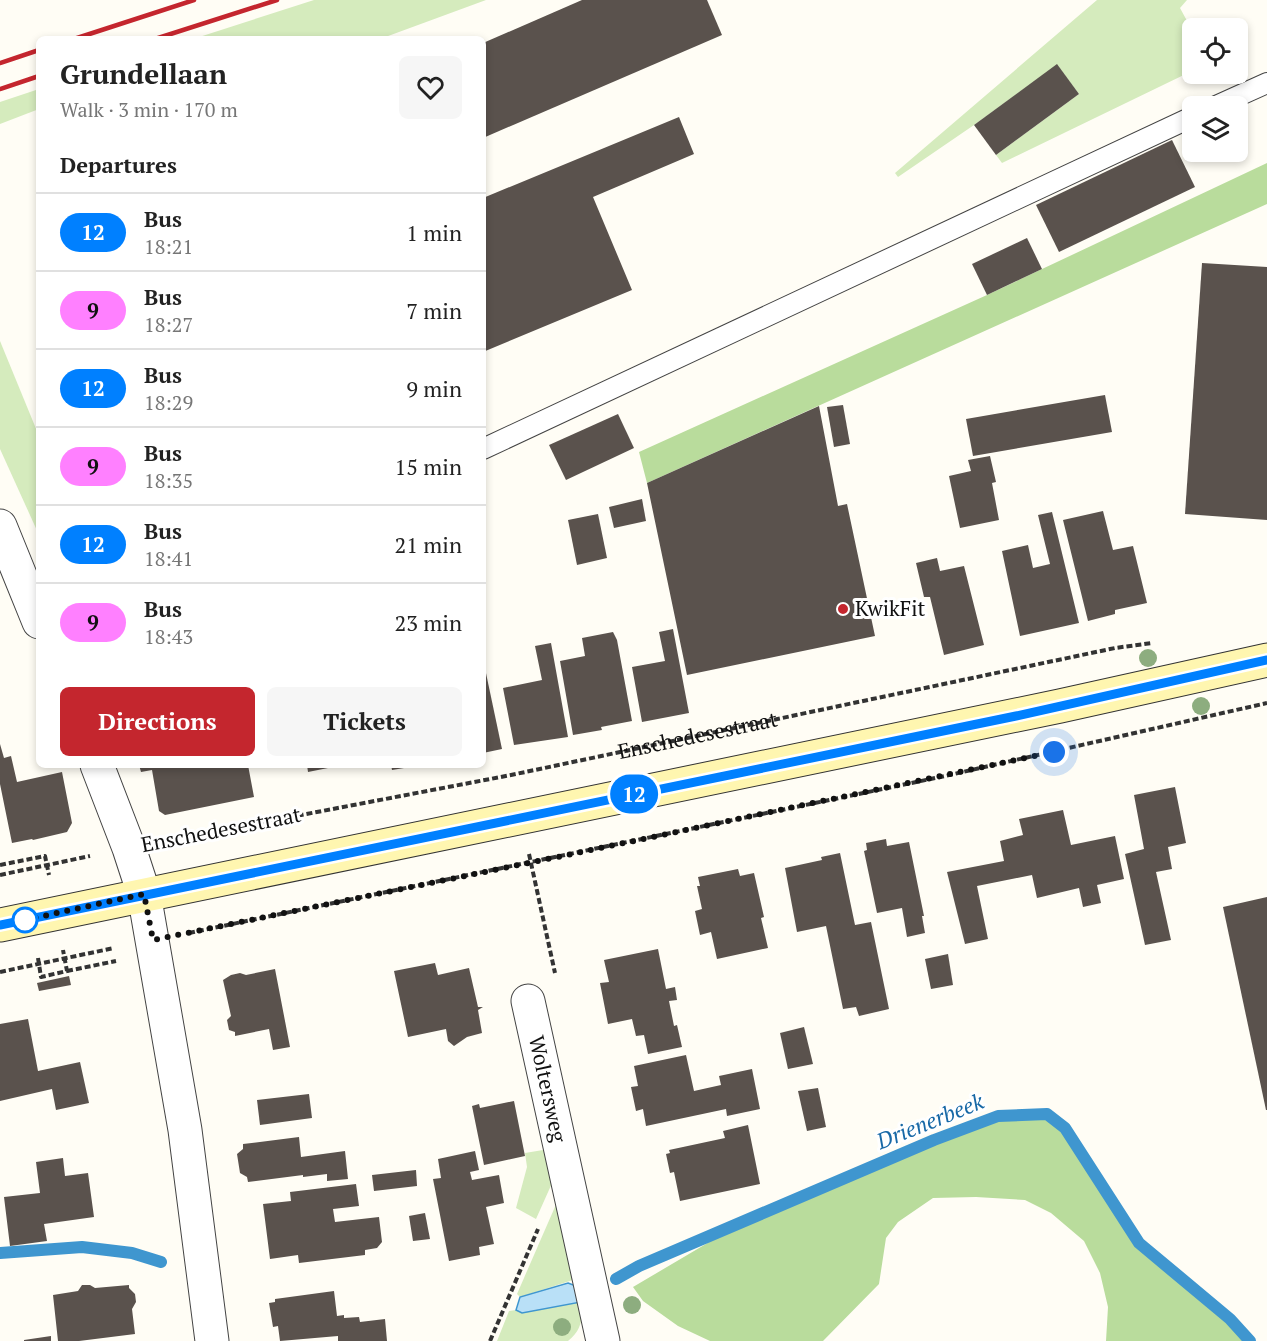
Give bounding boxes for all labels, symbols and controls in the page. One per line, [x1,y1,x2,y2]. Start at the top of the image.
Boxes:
map controls [1182,18,1248,162]
button: locate [1182,18,1248,84]
text: Grundellaan [60,55,227,92]
button: heart [399,56,462,119]
text: Walk · 3 min · 170 m [60,96,238,123]
button: layers [1182,96,1248,162]
text: Departures [60,150,177,179]
text: Bus [144,204,182,233]
text: 12 [81,218,105,246]
text: 1 min [406,218,462,247]
text: 18:21 [144,233,193,260]
text: Bus [144,282,182,311]
text: 9 [87,296,99,324]
text: 7 min [406,296,462,325]
text: 18:27 [144,311,193,338]
text: Bus [144,360,182,389]
text: 12 [81,374,105,402]
text: 9 min [406,374,462,403]
text: 18:29 [144,389,193,416]
text: Bus [144,438,182,467]
text: 9 [87,452,99,480]
text: 15 min [395,452,462,481]
text: 18:35 [144,467,193,494]
text: Bus [144,516,182,545]
text: 12 [81,530,105,558]
text: 21 min [395,530,462,559]
text: 18:41 [144,545,193,572]
text: Bus [144,594,182,623]
place label: KwikFit [855,594,926,622]
marker: KwikFit [836,602,850,616]
text: 9 [87,608,99,636]
text: 23 min [395,608,462,637]
text: 18:43 [144,623,193,650]
button: Directions [60,687,255,756]
button: Tickets [267,687,462,756]
street label: Enschedesestraat [615,704,780,765]
your location [1039,737,1069,767]
line badge: 12 [607,774,661,814]
text: 12 [622,780,646,808]
street label: Enschedesestraat [138,800,303,858]
unlabelled marker [12,907,38,933]
street label: Woltersweg [523,1033,574,1146]
water label: Drienerbeek [871,1086,988,1156]

